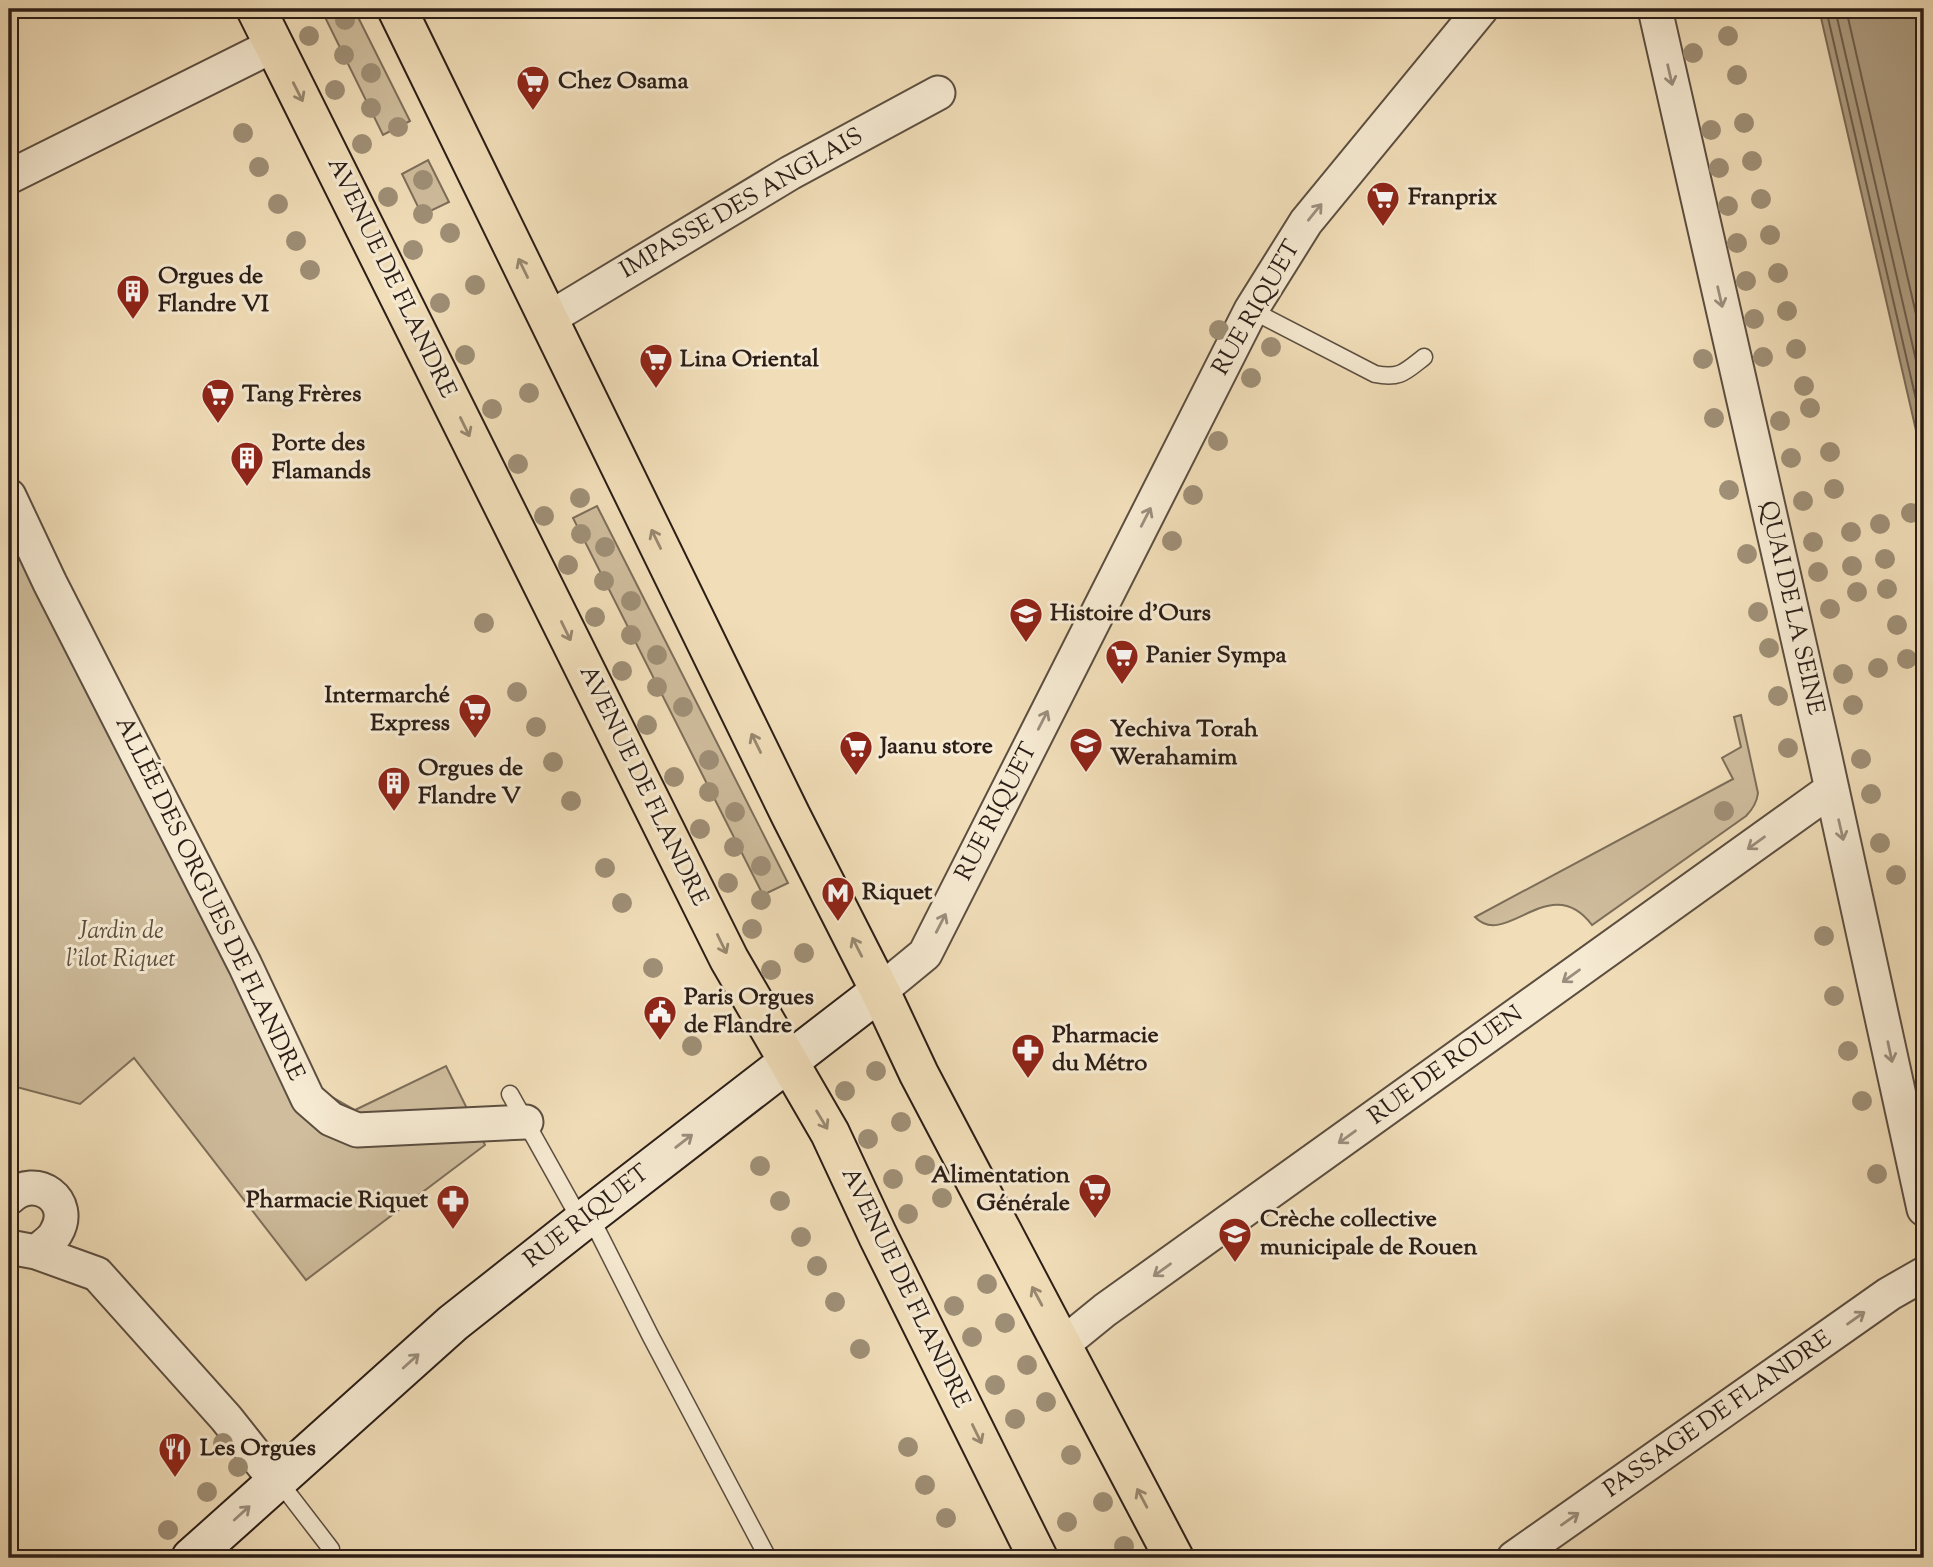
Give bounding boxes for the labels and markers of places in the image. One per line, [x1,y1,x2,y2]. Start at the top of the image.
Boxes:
supermarket icon: Chez Osama [514,63,552,112]
place label: Chez Osama [558,65,689,99]
supermarket icon: Franprix [1364,179,1402,228]
place label: Franprix [1408,181,1497,215]
place label: Orgues de Flandre VI [158,260,269,322]
building icon: Orgues de Flandre VI [114,272,152,321]
supermarket icon: Lina Oriental [637,341,675,390]
place label: Lina Oriental [680,343,819,377]
supermarket icon: Tang Frères [199,376,237,425]
place label: Tang Frères [242,378,361,412]
place label: Porte des Flamands [272,427,371,489]
building icon: Porte des Flamands [228,439,266,488]
school or university icon: Histoire d'Ours [1007,595,1045,644]
place label: Histoire d'Ours [1050,597,1211,631]
supermarket icon: Panier Sympa [1103,637,1141,686]
place label: Panier Sympa [1146,639,1288,673]
place label: Intermarché Express [324,679,450,741]
supermarket icon: Intermarché Express [456,691,494,740]
place label: Yechiva Torah Werahamim [1110,713,1259,775]
school or university icon: Yechiva Torah Werahamim [1067,725,1105,774]
supermarket icon: Jaanu store [837,728,875,777]
place label: Jaanu store [878,730,993,764]
place label: Orgues de Flandre V [418,752,523,814]
building icon: Orgues de Flandre V [375,764,413,813]
metro station icon: Riquet [819,874,857,923]
place label: Riquet [862,876,933,910]
place label: Paris Orgues de Flandre [684,981,814,1043]
public building icon: Paris Orgues de Flandre [641,993,679,1042]
place label: Pharmacie du Métro [1052,1019,1159,1081]
pharmacy icon: Pharmacie du Métro [1009,1031,1047,1080]
place label: Alimentation Générale [931,1159,1071,1221]
supermarket icon: Alimentation Générale [1076,1171,1114,1220]
pharmacy icon: Pharmacie Riquet [434,1182,472,1231]
place label: Pharmacie Riquet [246,1184,429,1218]
place label: Crèche collective municipale de Rouen [1260,1203,1478,1265]
school or university icon: Crèche collective municipale de Rouen [1216,1215,1254,1264]
restaurant icon: Les Orgues [156,1430,194,1479]
place label: Les Orgues [200,1432,316,1466]

